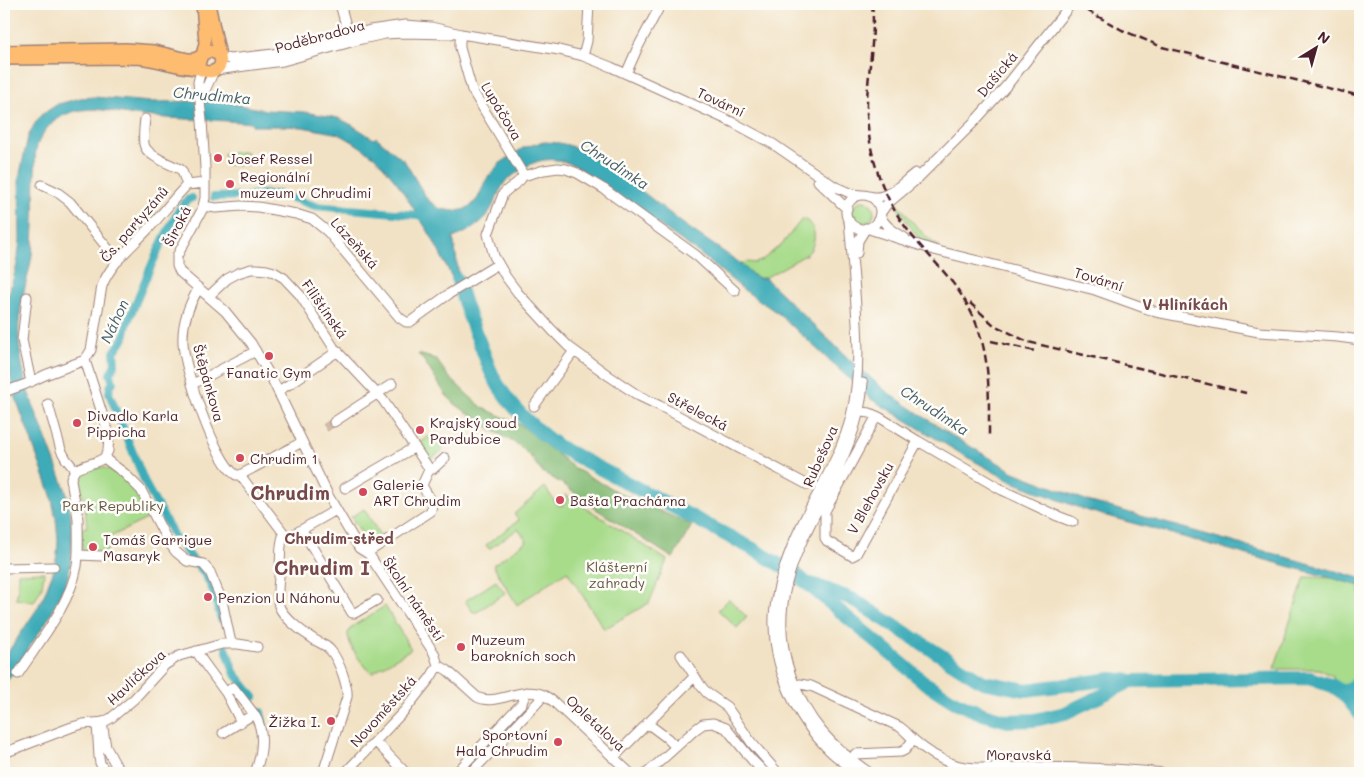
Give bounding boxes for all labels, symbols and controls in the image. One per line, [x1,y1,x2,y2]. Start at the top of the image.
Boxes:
street label: Poděbradova [273,15,367,57]
north arrow [1292,22,1342,72]
text: N [1314,26,1334,48]
street label: Dašická [972,47,1022,101]
street label: Lupáčova [477,78,527,144]
water label: Chrudimka [172,82,252,108]
street label: Tovární [694,83,748,121]
water label: Chrudimka [577,134,653,194]
place label: Josef Ressel [228,149,313,168]
marker: Josef Ressel [212,152,224,164]
place label: Regionální muzeum v Chrudimi [240,167,372,202]
marker: Regionální muzeum v Chrudimi [224,178,236,190]
street label: Čs. partyzánů [96,182,172,266]
street label: Široká [159,202,195,250]
street label: Lázeňská [327,213,383,273]
street label: Tovární [1072,262,1126,296]
street label: Filištínská [298,276,352,342]
district label: V Hliníkách [1142,294,1228,314]
water label: Náhon [95,296,133,346]
street label: Štěpánkova [189,342,229,424]
marker: Fanatic Gym [263,350,275,362]
place label: Fanatic Gym [226,363,312,382]
water label: Chrudimka [897,380,973,440]
street label: Střelecká [664,387,732,435]
place label: Divadlo Karla Pippicha [87,406,179,441]
place label: Krajský soud Pardubice [430,413,517,448]
marker: Divadlo Karla Pippicha [71,417,83,429]
street label: Rubešova [798,422,842,490]
marker: Krajský soud Pardubice [414,424,426,436]
place label: Chrudim 1 [250,449,318,468]
marker: Chrudim 1 [234,452,246,464]
street label: V Blehovsku [842,458,898,538]
place label: Galerie ART Chrudim [373,475,461,510]
district label: Chrudim [250,480,330,505]
marker: Galerie ART Chrudim [357,486,369,498]
place label: Bašta Prachárna [570,491,686,510]
marker: Bašta Prachárna [554,494,566,506]
park label: Park Republiky [62,496,164,515]
district label: Chrudim-střed [284,528,394,548]
place label: Tomáš Garrigue Masaryk [103,530,212,565]
marker: Tomáš Garrigue Masaryk [87,541,99,553]
street label: Školní náměstí [379,553,449,645]
district label: Chrudim I [274,555,370,580]
park label: Klášterní zahrady [586,557,648,592]
place label: Penzion U Náhonu [218,588,340,607]
marker: Penzion U Náhonu [202,591,214,603]
place label: Muzeum barokních soch [471,630,576,665]
marker: Muzeum barokních soch [455,641,467,653]
street label: Havlíčkova [102,645,170,709]
street label: Novoměstská [346,671,420,751]
street label: Opletalova [562,691,630,755]
place label: Žižka I. [269,712,321,731]
marker: Žižka I. [325,715,337,727]
place label: Sportovní Hala Chrudim [456,725,548,760]
marker: Sportovní Hala Chrudim [552,736,564,748]
street label: Moravská [986,745,1052,764]

